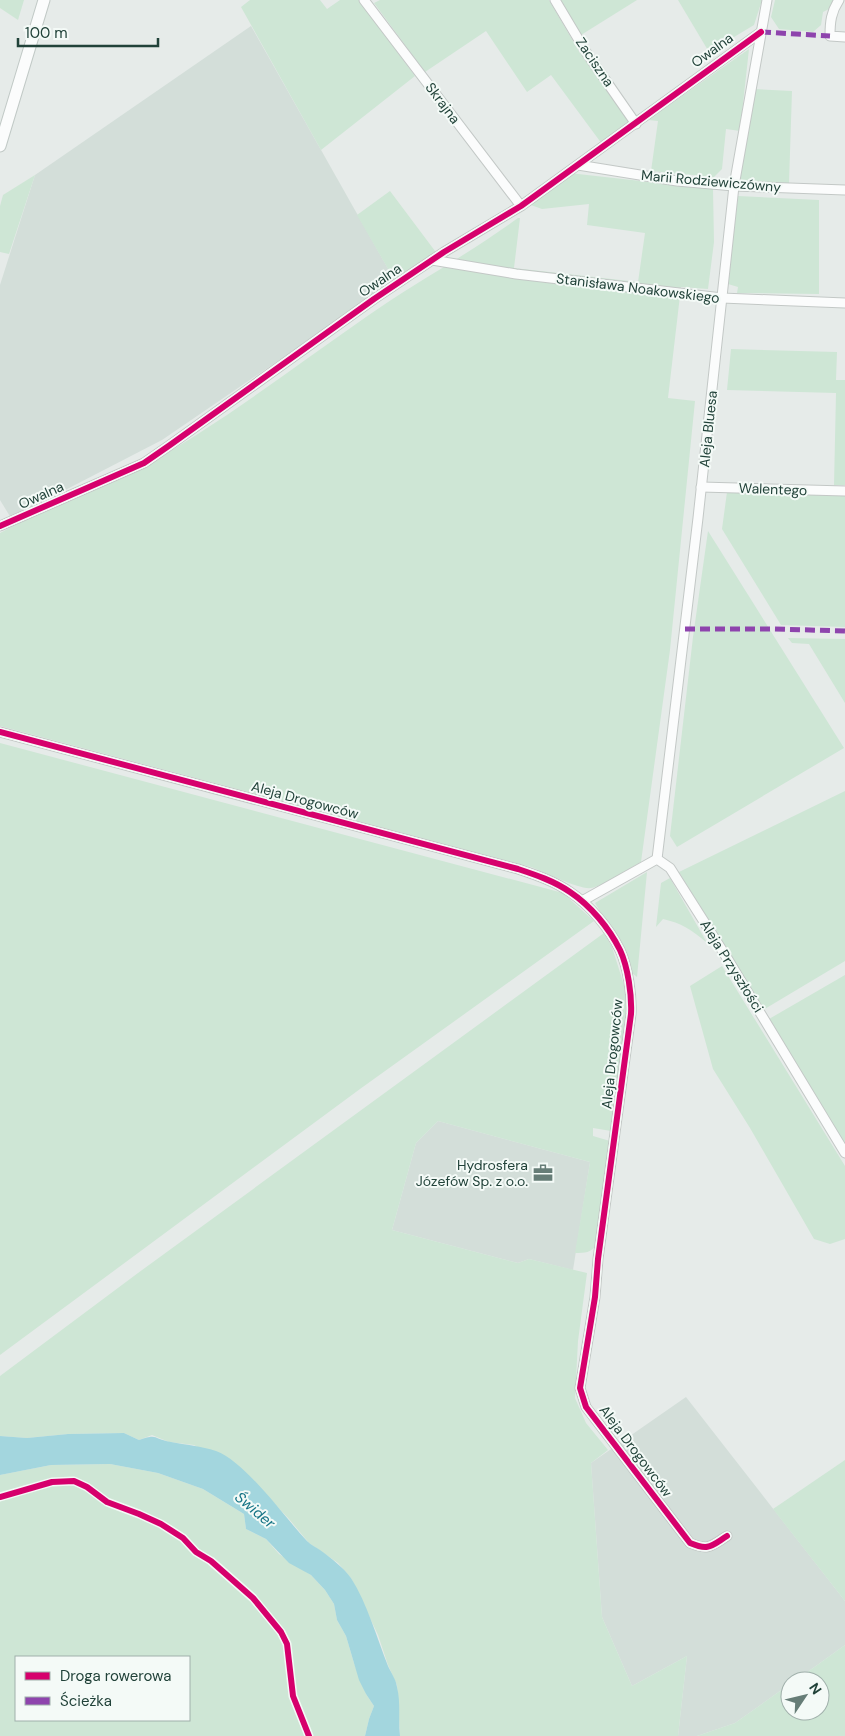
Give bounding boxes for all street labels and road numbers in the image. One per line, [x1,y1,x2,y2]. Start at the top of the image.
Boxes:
street label: Owalna [687,29,737,71]
street label: Zaciszna [572,34,618,90]
street label: Skrajna [422,79,464,127]
street label: Marii Rodziewiczówny [640,166,782,196]
street label: Owalna [355,259,405,301]
street label: Stanisława Noakowskiego [555,269,721,307]
street label: Aleja Bluesa [695,390,721,468]
street label: Owalna [16,477,66,513]
street label: Walentego [738,479,808,499]
street label: Aleja Drogowców [249,777,361,823]
street label: Aleja Przyszłości [696,916,768,1016]
street label: Aleja Drogowców [597,998,627,1110]
street label: Aleja Drogowców [596,1402,677,1501]

